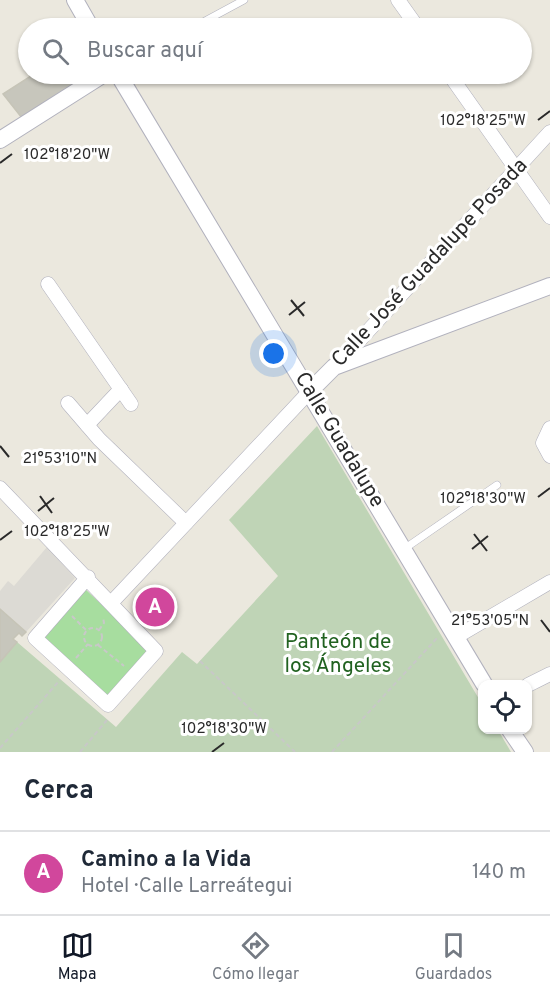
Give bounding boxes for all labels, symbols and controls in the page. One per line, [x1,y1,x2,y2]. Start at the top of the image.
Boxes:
search box [18,18,532,84]
icon: search [39,35,72,68]
text: Buscar aquí [87,38,203,65]
text: 102°18'25"W [440,112,526,131]
text: 102°18'20"W [24,146,110,165]
street label: Calle José Guadalupe Posada [326,153,534,373]
your location [259,339,288,368]
street label: Calle Guadalupe [288,367,390,513]
text: 21°53'10"N [23,450,97,469]
text: 102°18'30"W [440,490,526,509]
text: 102°18'25"W [24,523,110,542]
pin: A [136,584,174,630]
text: 21°53'05"N [451,612,529,631]
park label: Panteón de los Ángeles [285,629,391,680]
map controls [478,680,532,734]
button: locate [478,680,532,734]
text: 102°18'30"W [181,720,267,739]
text: Cerca [24,775,94,808]
text: Camino a la Vida [81,847,251,874]
text: A [36,860,51,886]
text: 140 m [472,860,526,886]
text: Hotel · Calle Larreátegui [81,874,292,900]
tab: Mapa [58,929,96,985]
tab: Cómo llegar [212,929,299,985]
tab: Guardados [415,929,492,985]

